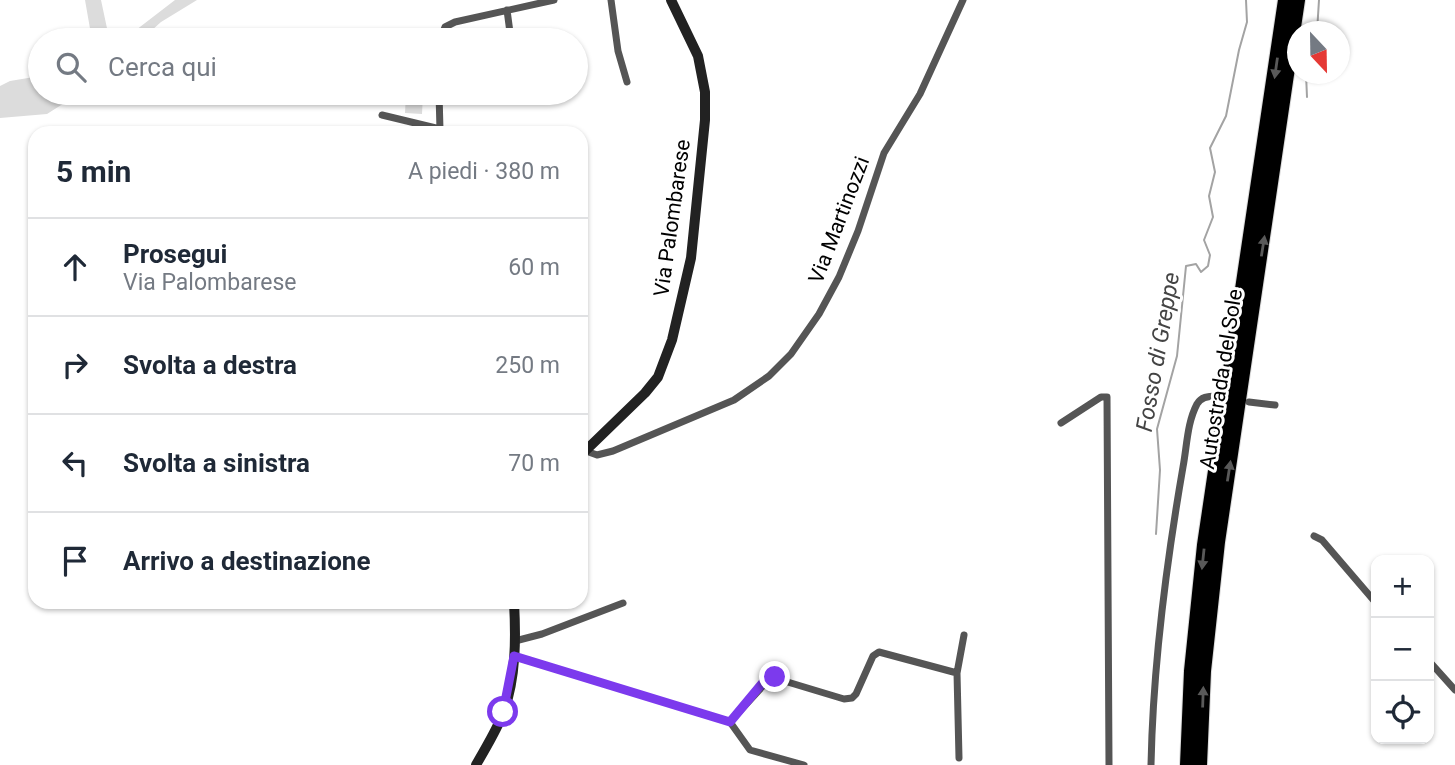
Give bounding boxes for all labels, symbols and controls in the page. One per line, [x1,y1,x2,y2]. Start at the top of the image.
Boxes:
north arrow [1287,21,1350,84]
search box [28,28,588,105]
icon: search [52,48,90,86]
text: Cerca qui [108,52,217,82]
one-way arrow [1270,57,1281,79]
street label: Via Palombarese [649,138,695,298]
street label: Via Martinozzi [804,153,874,287]
text: 5 min [56,154,131,189]
text: A piedi · 380 m [408,158,560,185]
one-way arrow [1258,235,1269,257]
text: Prosegui [123,239,227,269]
icon: ahead [56,248,94,286]
text: 60 m [508,254,560,281]
text: Via Palombarese [123,269,297,296]
water label: Fosso di Greppe [1131,270,1185,434]
street label: Autostrada del Sole [1195,287,1247,471]
icon: right [56,346,94,384]
text: Svolta a destra [123,350,297,380]
text: 250 m [495,352,560,379]
icon: left [56,444,94,482]
text: Svolta a sinistra [123,448,310,478]
text: 70 m [508,450,560,477]
one-way arrow [1223,460,1234,482]
icon: arrive [56,542,94,580]
text: Arrivo a destinazione [123,546,370,576]
one-way arrow [1197,548,1208,570]
map controls [1371,555,1434,744]
button: + [1371,555,1434,618]
button: − [1371,618,1434,681]
route end [759,661,790,692]
button: locate [1371,681,1434,744]
one-way arrow [1197,686,1208,708]
route start [487,696,518,727]

